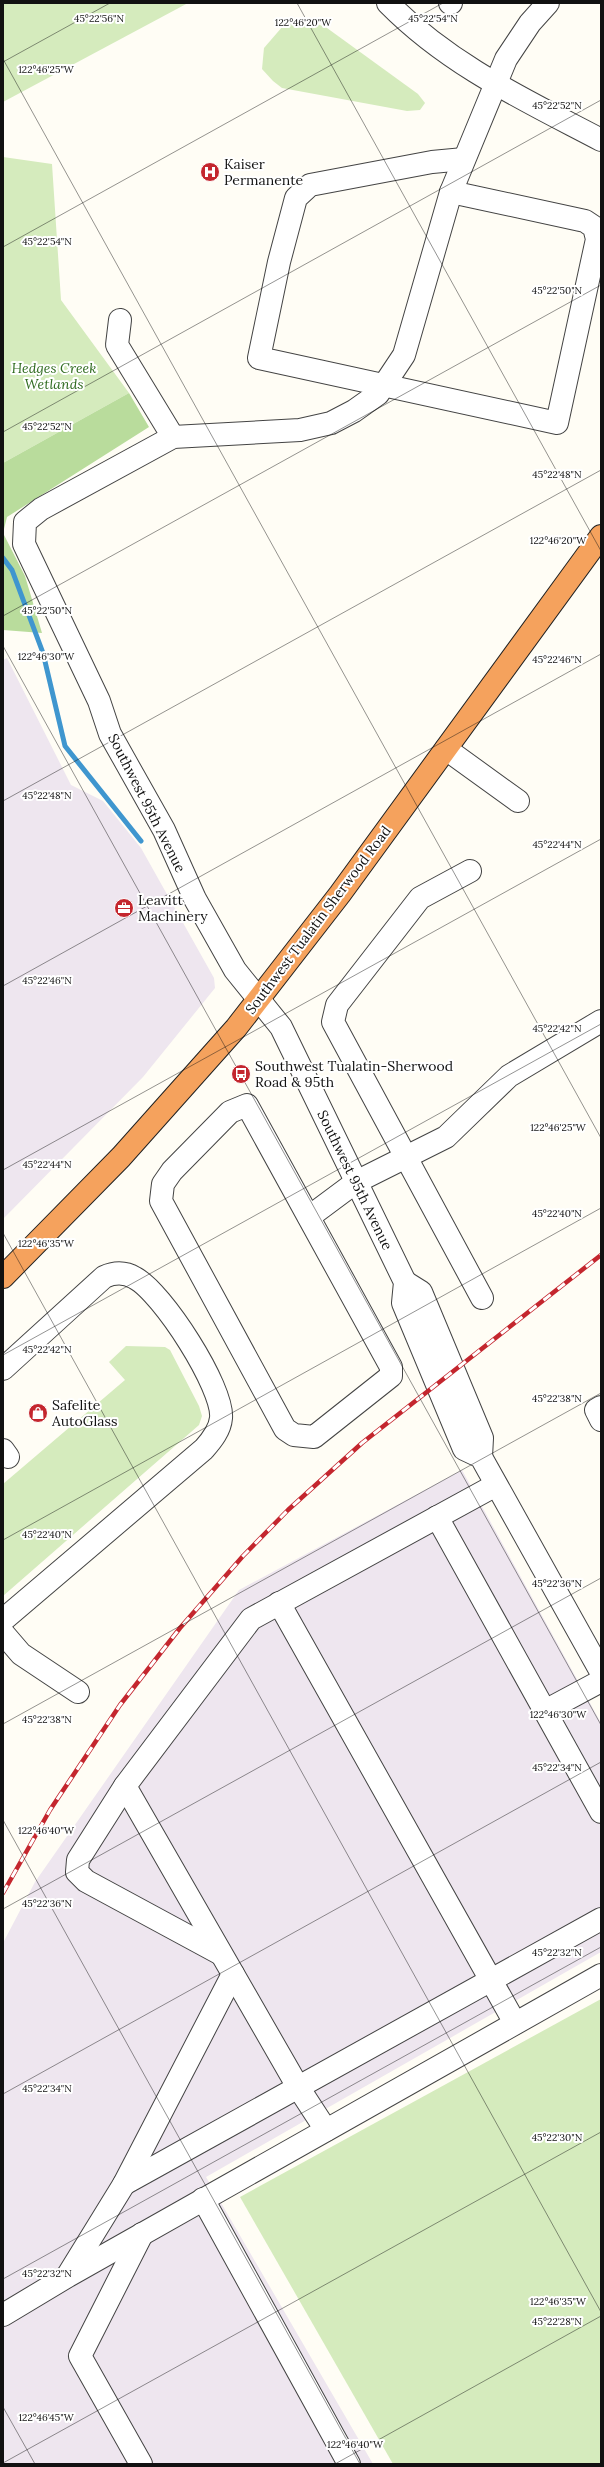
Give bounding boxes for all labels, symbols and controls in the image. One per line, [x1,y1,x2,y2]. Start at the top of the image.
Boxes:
text: 45°22'56"N [74,12,124,25]
text: 45°22'54"N [408,12,458,25]
text: 122°46'20"W [275,16,332,29]
text: 122°46'25"W [18,63,75,76]
text: 45°22'52"N [532,99,582,112]
place label: Kaiser Permanente [224,155,304,189]
hospital icon: Kaiser Permanente [199,161,221,183]
text: 45°22'54"N [22,235,72,248]
text: 45°22'50"N [532,284,583,297]
park label: Hedges Creek Wetlands [11,359,97,393]
text: 45°22'52"N [22,420,72,433]
text: 45°22'48"N [532,468,582,481]
text: 122°46'20"W [530,534,587,547]
text: 45°22'50"N [22,604,73,617]
text: 122°46'30"W [18,650,75,663]
text: 45°22'46"N [532,653,582,666]
street label: Southwest 95th Avenue [104,731,190,876]
text: 45°22'48"N [22,789,72,802]
street label: Southwest Tualatin Sherwood Road [241,822,395,1018]
text: 45°22'44"N [532,838,582,851]
place label: Leavitt Machinery [138,891,208,925]
office icon: Leavitt Machinery [113,897,135,919]
text: 45°22'46"N [22,974,72,987]
text: 45°22'42"N [532,1022,582,1035]
place label: Southwest Tualatin-Sherwood Road & 95th [255,1057,453,1091]
bus stop icon: Southwest Tualatin-Sherwood Road & 95th [230,1063,252,1085]
street label: Southwest 95th Avenue [313,1107,397,1253]
text: 122°46'25"W [530,1121,587,1134]
text: 45°22'44"N [22,1158,72,1171]
text: 45°22'40"N [532,1207,582,1220]
text: 122°46'35"W [18,1237,75,1250]
text: 45°22'42"N [22,1343,72,1356]
text: 45°22'38"N [532,1392,582,1405]
place label: Safelite AutoGlass [51,1396,117,1430]
shop icon: Safelite AutoGlass [27,1402,49,1424]
text: 45°22'40"N [22,1528,72,1541]
text: 45°22'36"N [532,1577,582,1590]
text: 122°46'30"W [530,1708,587,1721]
text: 45°22'38"N [22,1713,72,1726]
text: 45°22'34"N [532,1761,582,1774]
text: 122°46'40"W [18,1824,75,1837]
text: 45°22'36"N [22,1897,72,1910]
text: 45°22'32"N [532,1946,582,1959]
text: 45°22'34"N [22,2082,72,2095]
text: 45°22'30"N [532,2131,583,2144]
text: 45°22'32"N [22,2267,72,2280]
text: 122°46'35"W [530,2295,587,2308]
text: 45°22'28"N [532,2315,582,2328]
text: 122°46'45"W [18,2411,75,2424]
text: 122°46'40"W [327,2438,384,2451]

